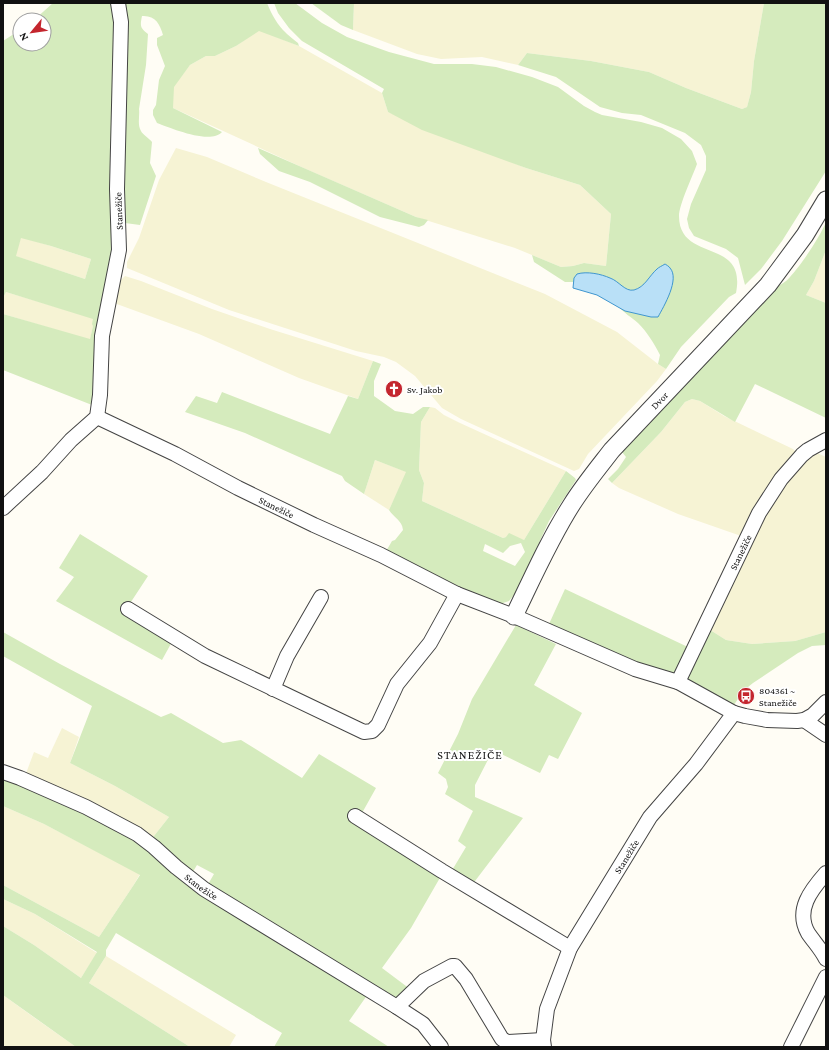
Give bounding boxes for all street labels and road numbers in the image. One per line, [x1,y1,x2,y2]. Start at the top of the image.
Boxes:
street label: Stanežiče [112,191,125,230]
street label: Dvor [649,389,671,411]
street label: Stanežiče [257,494,296,521]
street label: Stanežiče [728,532,754,572]
street label: Stanežiče [612,837,641,876]
street label: Stanežiče [183,871,220,902]

